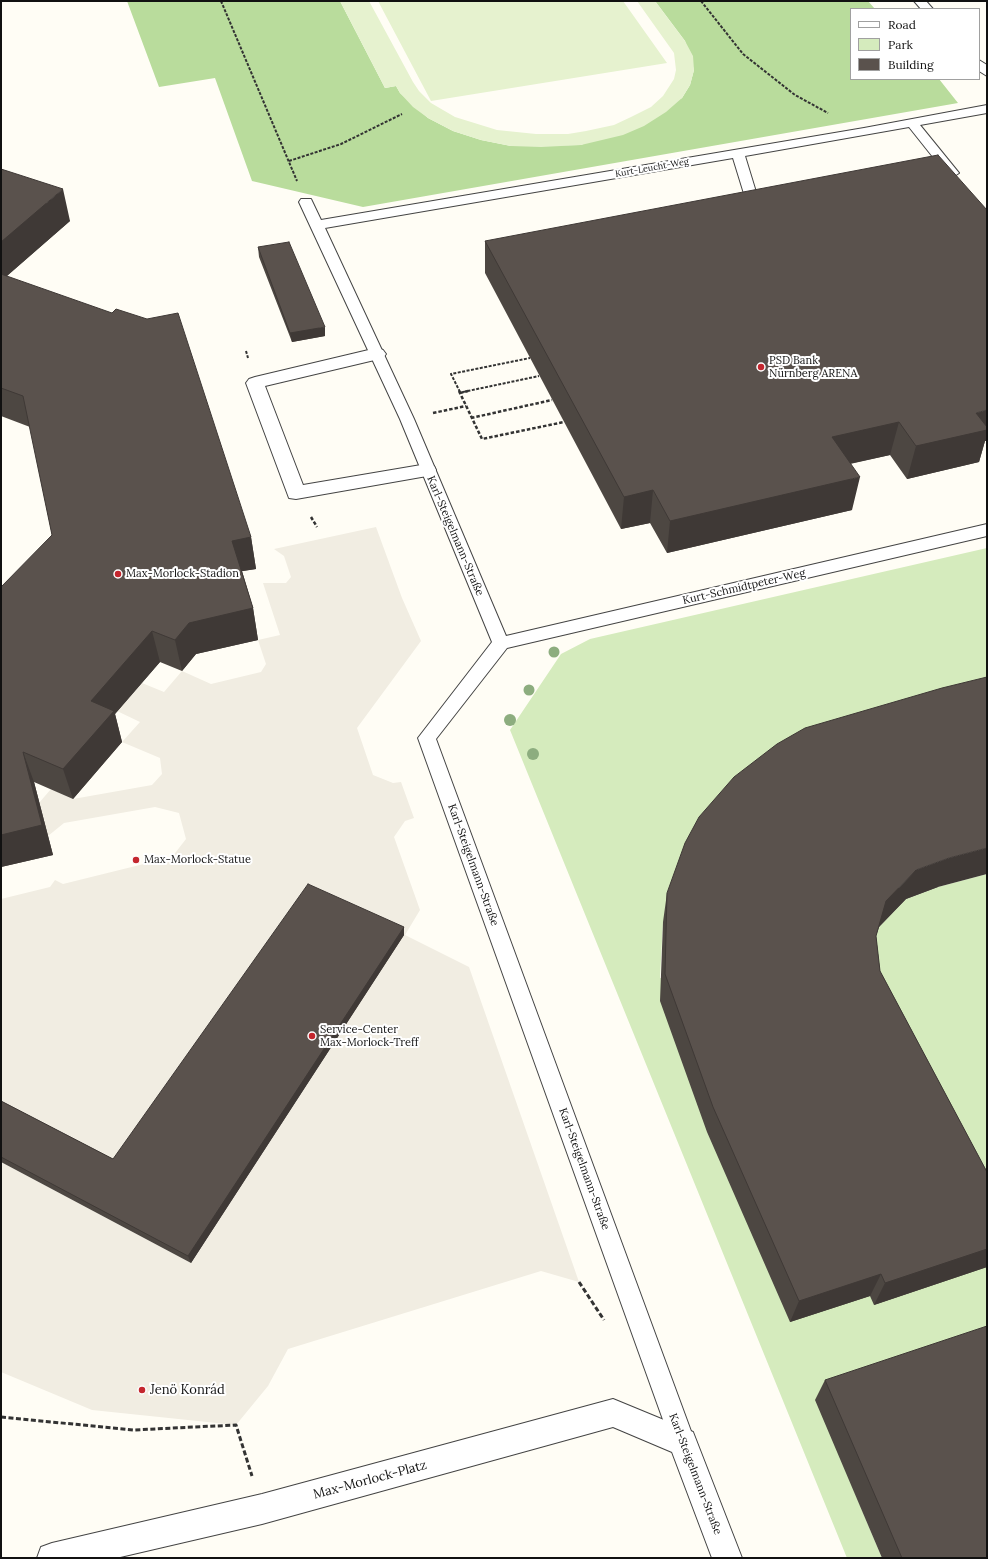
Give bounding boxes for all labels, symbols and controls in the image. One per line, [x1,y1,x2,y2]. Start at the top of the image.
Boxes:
legend [850,8,980,80]
text: Road [888,17,916,32]
text: Park [888,37,913,52]
text: Building [888,57,934,72]
street label: Kurt-Leucht-Weg [614,156,690,180]
place label: PSD Bank Nürnberg ARENA [769,354,857,380]
marker: PSD Bank Nürnberg ARENA [756,362,766,372]
street label: Karl-Steigelmann-Straße [424,474,486,598]
street label: Kurt-Schmidtpeter-Weg [681,566,807,608]
place label: Max-Morlock-Stadion [126,567,239,581]
marker: Max-Morlock-Stadion [113,569,123,579]
street label: Karl-Steigelmann-Straße [445,802,501,928]
place label: Max-Morlock-Statue [144,853,251,867]
marker: Max-Morlock-Statue [131,855,141,865]
place label: Service-Center Max-Morlock-Treff [320,1023,419,1049]
marker: Service-Center Max-Morlock-Treff [307,1031,317,1041]
street label: Karl-Steigelmann-Straße [556,1106,612,1232]
place label: Jenö Konrád [150,1382,225,1398]
marker: Jenö Konrád [137,1385,147,1395]
street label: Karl-Steigelmann-Straße [666,1411,724,1537]
street label: Max-Morlock-Platz [311,1457,429,1503]

